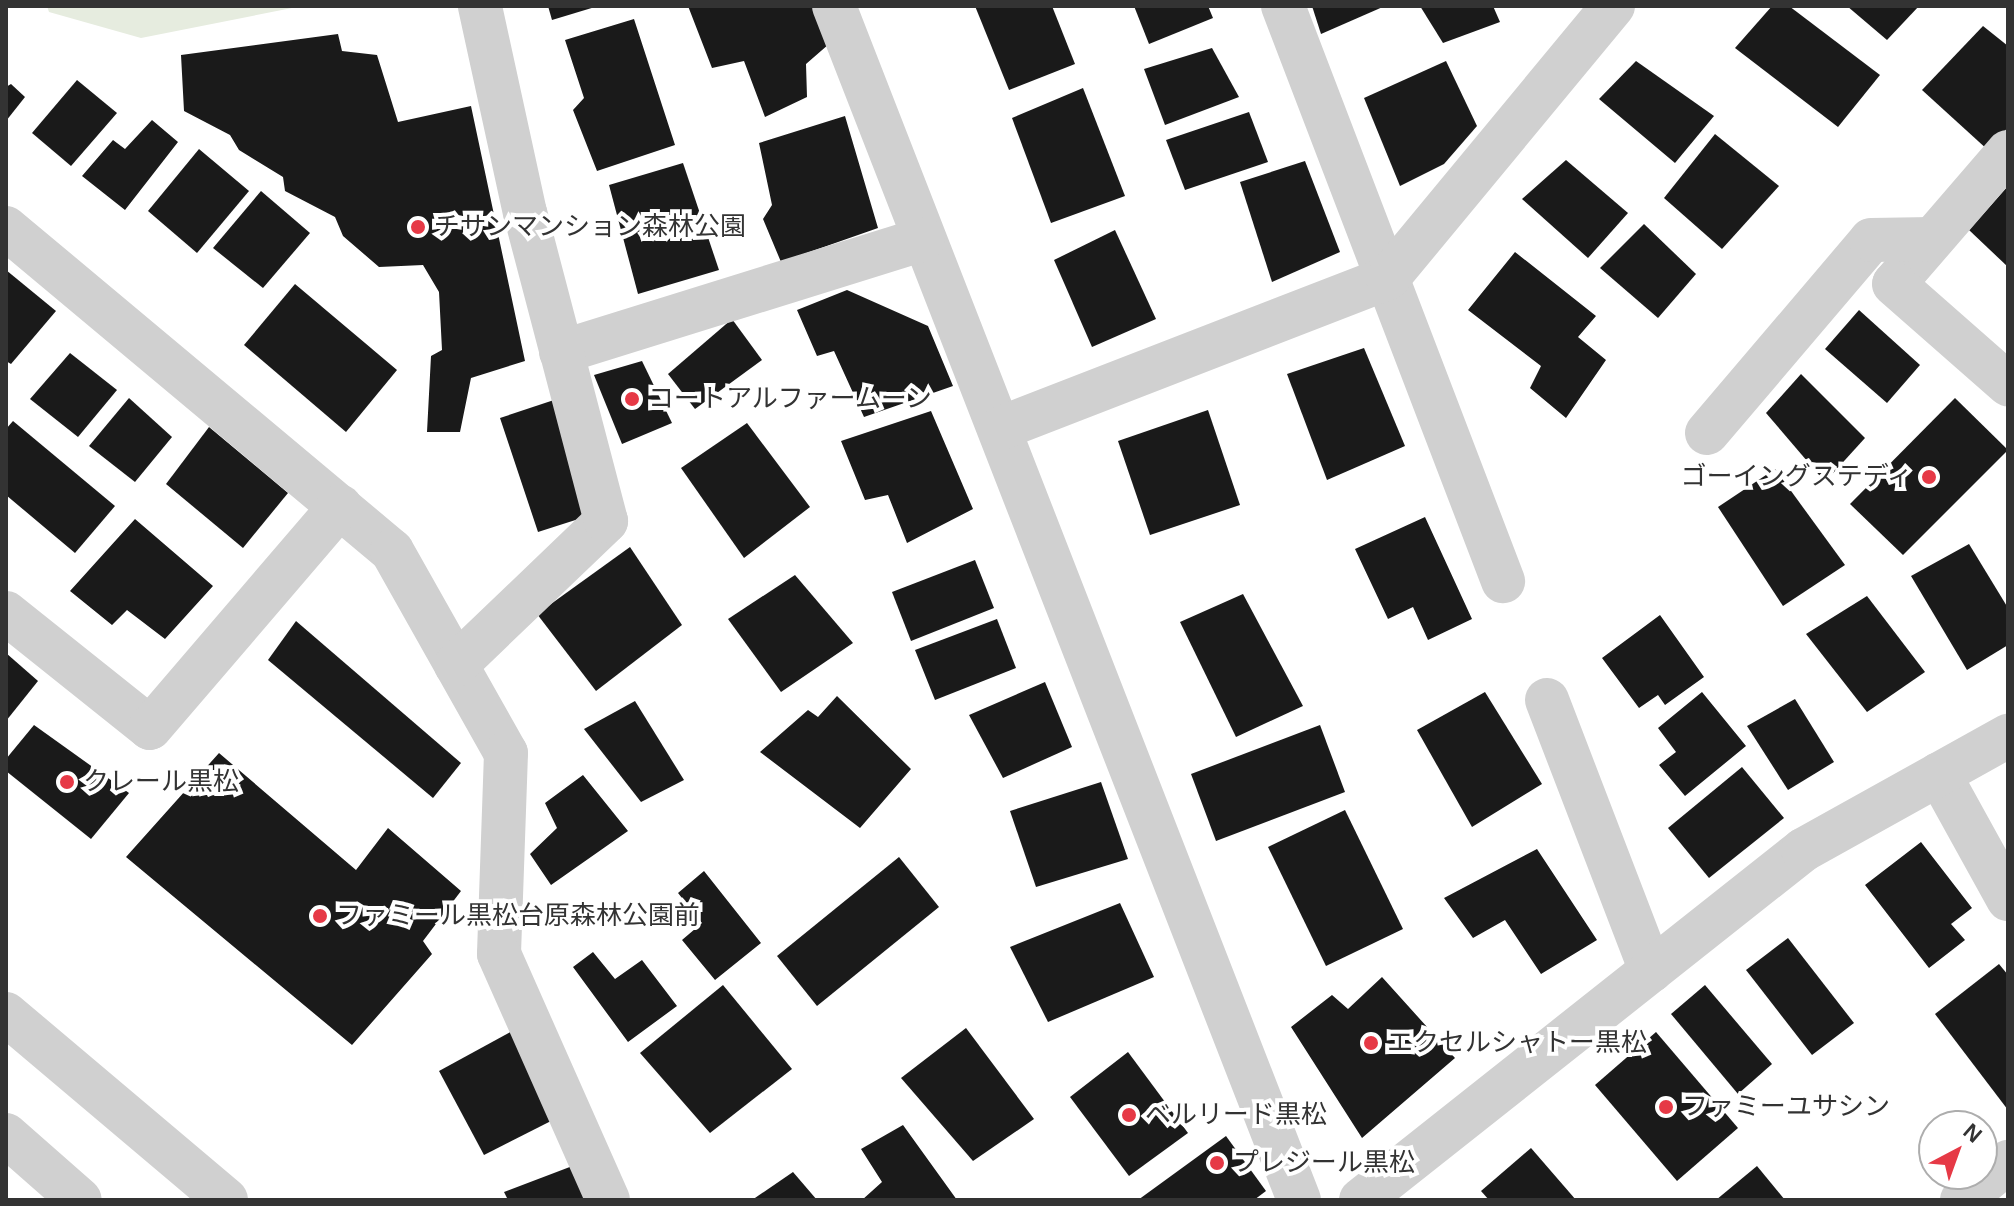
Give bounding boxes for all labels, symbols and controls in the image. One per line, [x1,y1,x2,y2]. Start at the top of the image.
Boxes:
place label: チサンマンション森林公園 [434,211,746,243]
marker: チサンマンション森林公園 [409,218,427,236]
place label: コートアルファームーン [648,383,934,415]
marker: コートアルファームーン [623,390,641,408]
place label: ゴーイングステディ [1679,461,1913,493]
marker: ゴーイングステディ [1920,468,1938,486]
place label: クレール黒松 [83,766,239,798]
marker: クレール黒松 [58,773,76,791]
place label: ファミール黒松台原森林公園前 [336,900,700,932]
marker: ファミール黒松台原森林公園前 [311,907,329,925]
place label: エクセルシャトー黒松 [1387,1027,1647,1059]
marker: エクセルシャトー黒松 [1362,1034,1380,1052]
place label: ファミーユサシン [1682,1091,1890,1123]
marker: ファミーユサシン [1657,1098,1675,1116]
place label: ベルリード黒松 [1145,1099,1327,1131]
marker: ベルリード黒松 [1120,1106,1138,1124]
north arrow [1918,1110,1998,1190]
text: N [1959,1118,1987,1148]
place label: プレジール黒松 [1233,1147,1415,1179]
marker: プレジール黒松 [1208,1154,1226,1172]

